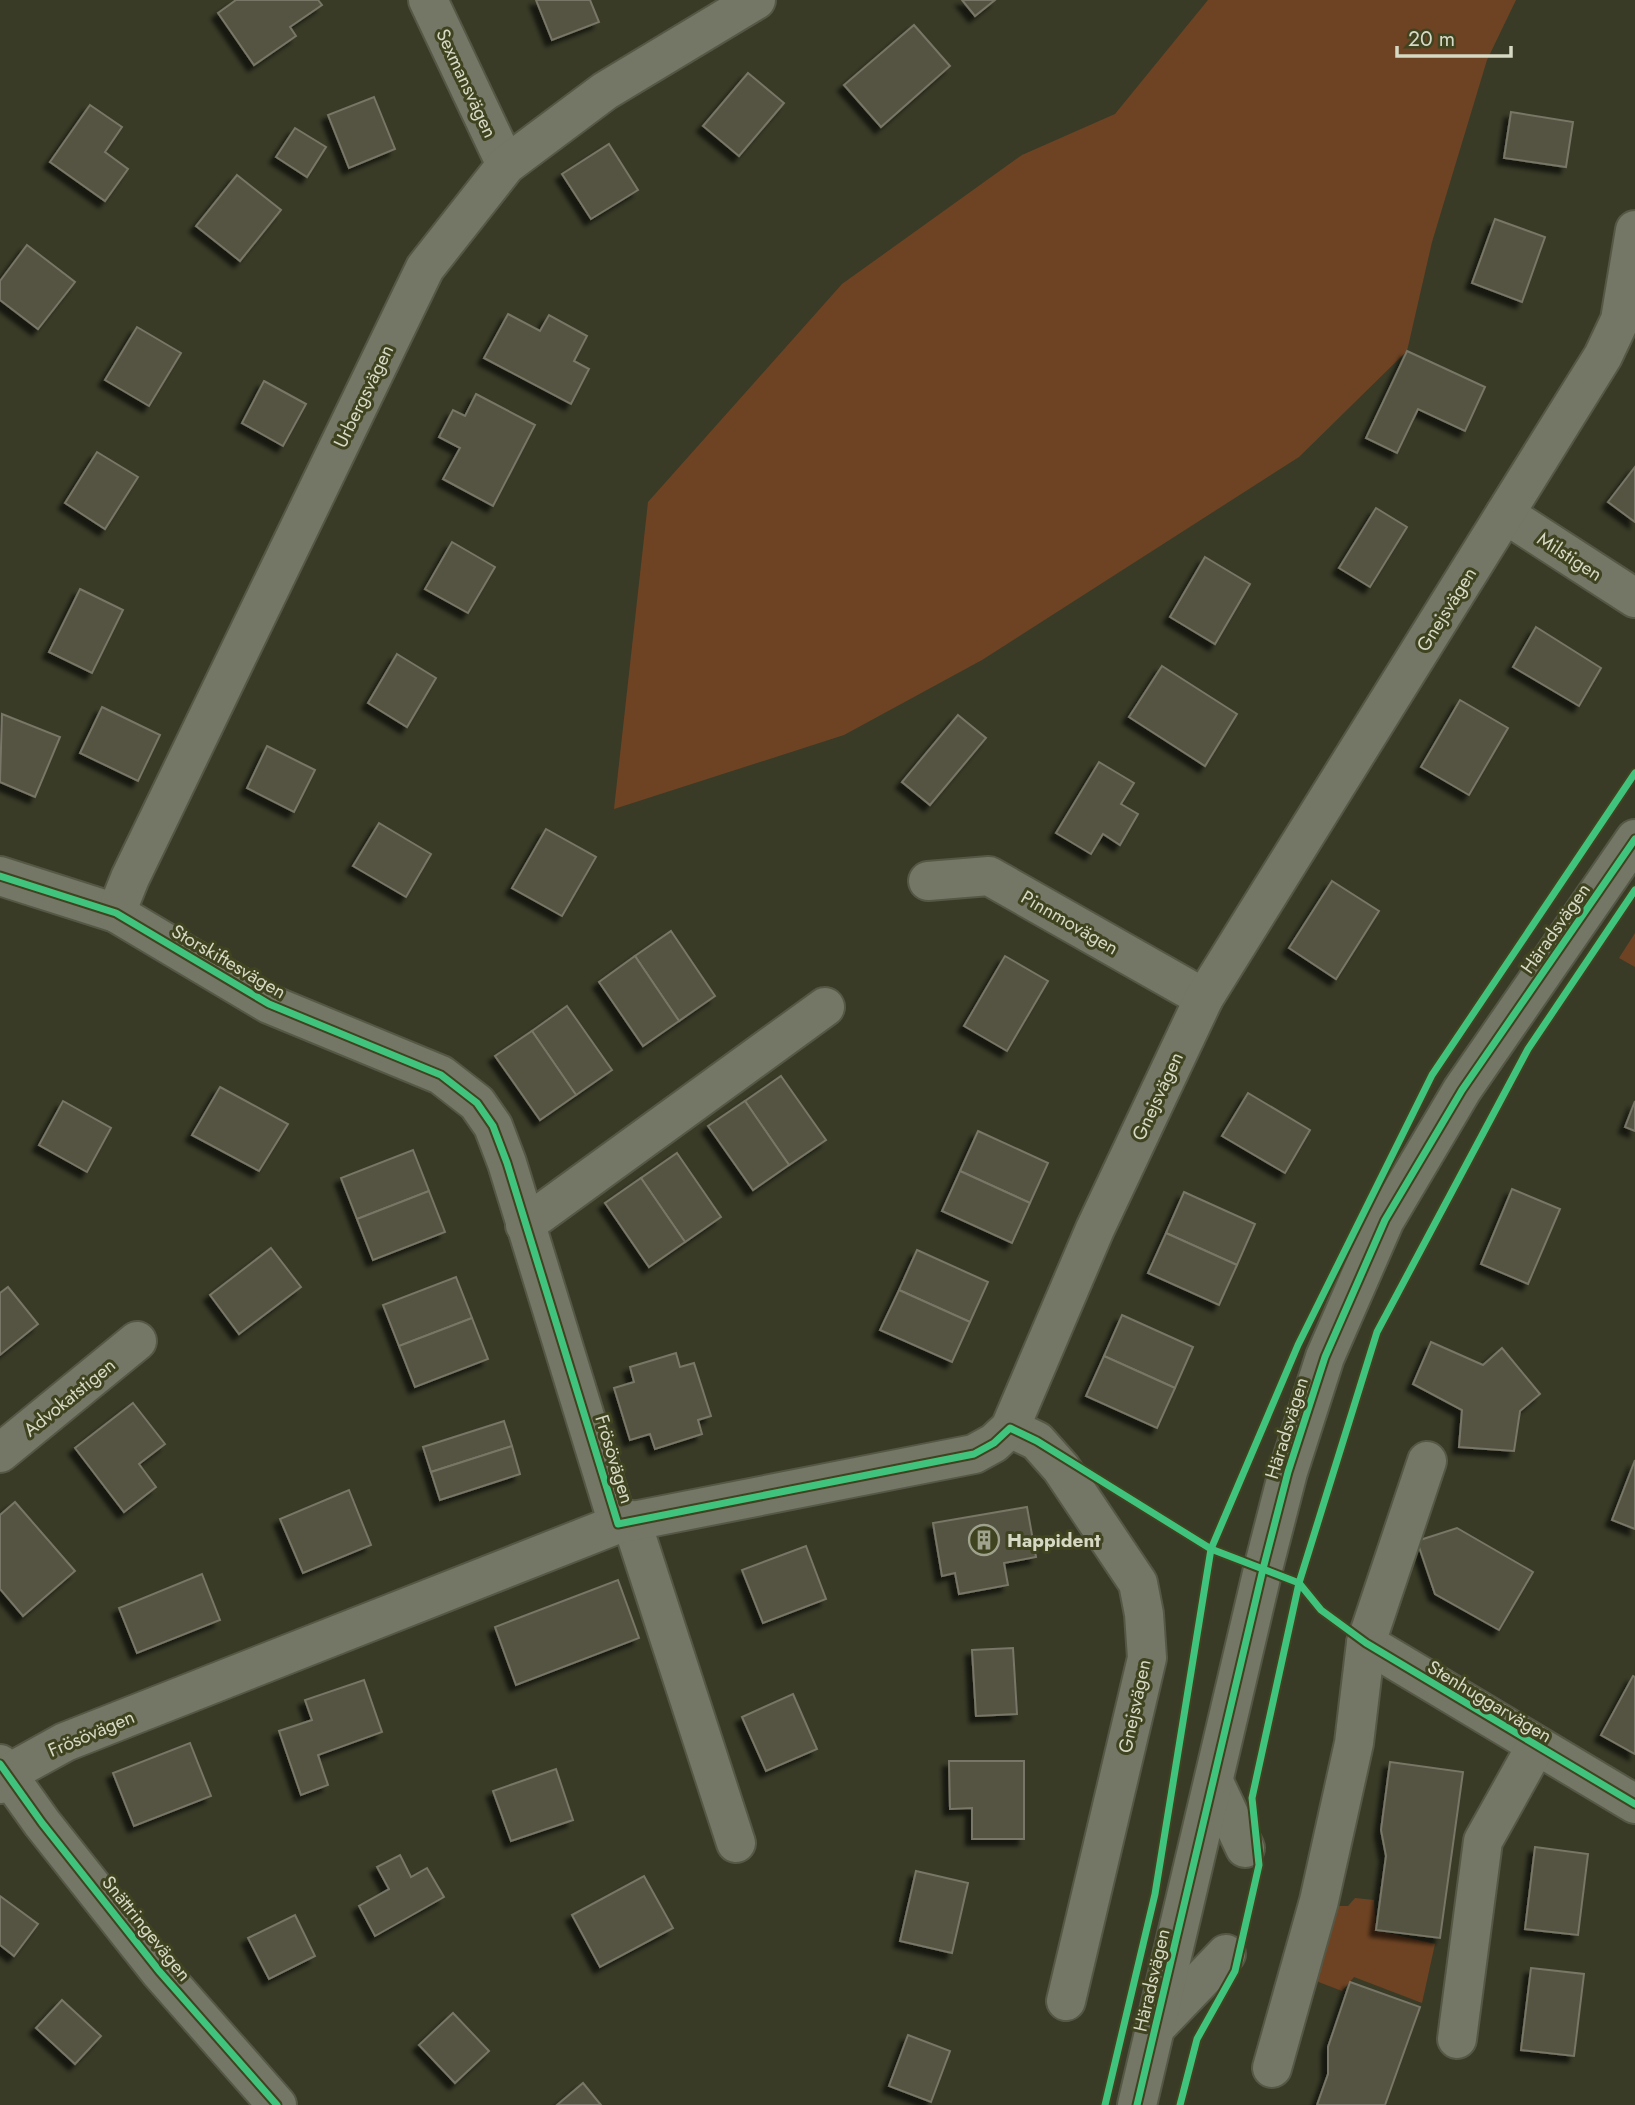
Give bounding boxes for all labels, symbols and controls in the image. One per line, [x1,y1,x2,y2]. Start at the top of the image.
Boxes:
scale bar [1397,14,1511,58]
street label: Sexmansvägen [429,24,504,142]
text: 20 m [1408,24,1455,54]
street label: Urbergsvägen [327,340,400,452]
street label: Milstigen [1532,525,1607,587]
street label: Gnejsvägen [1410,562,1483,657]
street label: Häradsvägen [1514,878,1597,979]
street label: Pinnmovägen [1016,884,1123,961]
street label: Storskiftesvägen [166,918,291,1005]
street label: Gnejsvägen [1125,1047,1190,1145]
street label: Advokatstigen [17,1352,121,1443]
street label: Häradsvägen [1258,1374,1315,1482]
street label: Frösövägen [588,1411,641,1507]
building icon: Happident [967,1523,1001,1557]
place label: Happident [1007,1527,1100,1554]
street label: Stenhuggarvägen [1422,1654,1557,1749]
street label: Gnejsvägen [1111,1657,1158,1755]
street label: Frösövägen [44,1703,139,1764]
street label: Snättringevägen [96,1870,198,1987]
street label: Häradsvägen [1127,1926,1176,2034]

